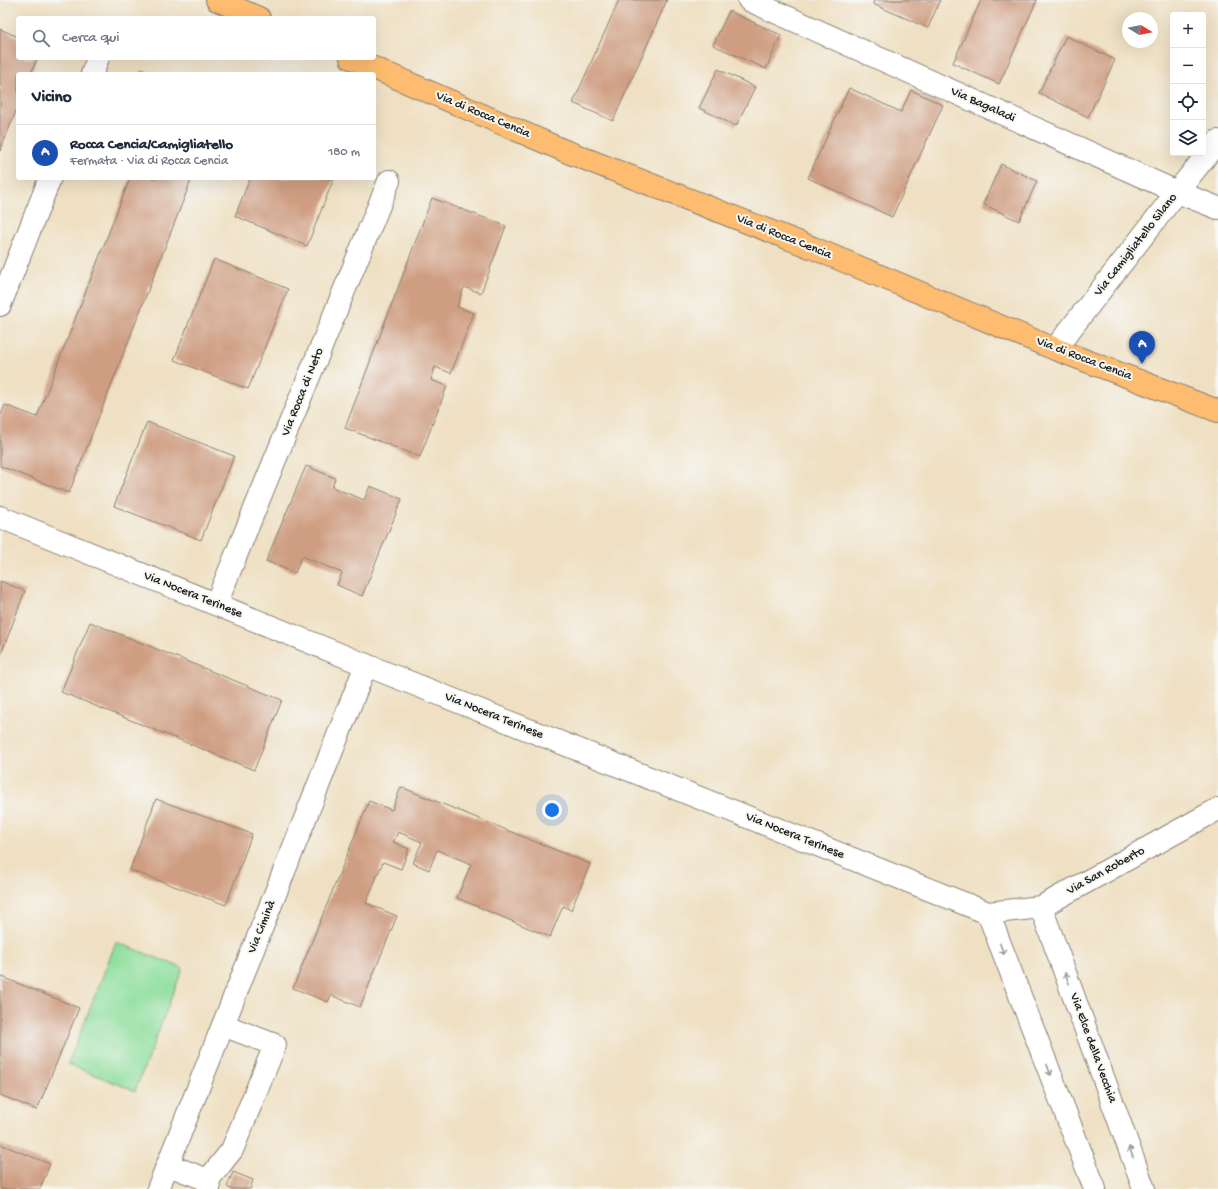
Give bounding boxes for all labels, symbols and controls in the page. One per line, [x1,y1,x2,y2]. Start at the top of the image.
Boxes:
north arrow [1122,12,1158,48]
map controls [1170,12,1206,156]
button: + [1170,12,1206,48]
search box [16,16,376,60]
icon: search [30,27,52,49]
text: Cerca qui [62,29,119,47]
button: − [1170,48,1206,84]
street label: Via Bagaladi [947,84,1018,126]
button: locate [1170,84,1206,120]
text: Vicino [32,88,72,108]
street label: Via di Rocca Cencia [433,88,533,142]
button: layers [1170,120,1206,156]
text: Rocca Cencia/Camigliatello [70,136,233,154]
text: A [41,145,49,160]
text: 180 m [328,145,360,160]
text: Fermata · Via di Rocca Cencia [70,154,228,169]
street label: Via Camigliatello Silano [1091,190,1181,300]
street label: Via di Rocca Cencia [733,211,834,263]
pin: A [1129,331,1155,364]
street label: Via di Rocca Cencia [1033,334,1135,384]
street label: Via Rocca di Neto [278,345,328,439]
street label: Via Nocera Terinese [141,568,245,622]
street label: Via Nocera Terinese [442,689,546,743]
your location [542,800,562,820]
street label: Via Nocera Terinese [743,809,847,863]
street label: Via San Roberto [1064,843,1148,899]
street label: Via Ciminà [244,898,280,957]
one-way arrow [999,943,1007,955]
one-way arrow [1063,971,1070,984]
street label: Via Elce della Vecchia [1066,990,1120,1106]
one-way arrow [1045,1064,1053,1076]
one-way arrow [1126,1147,1134,1159]

